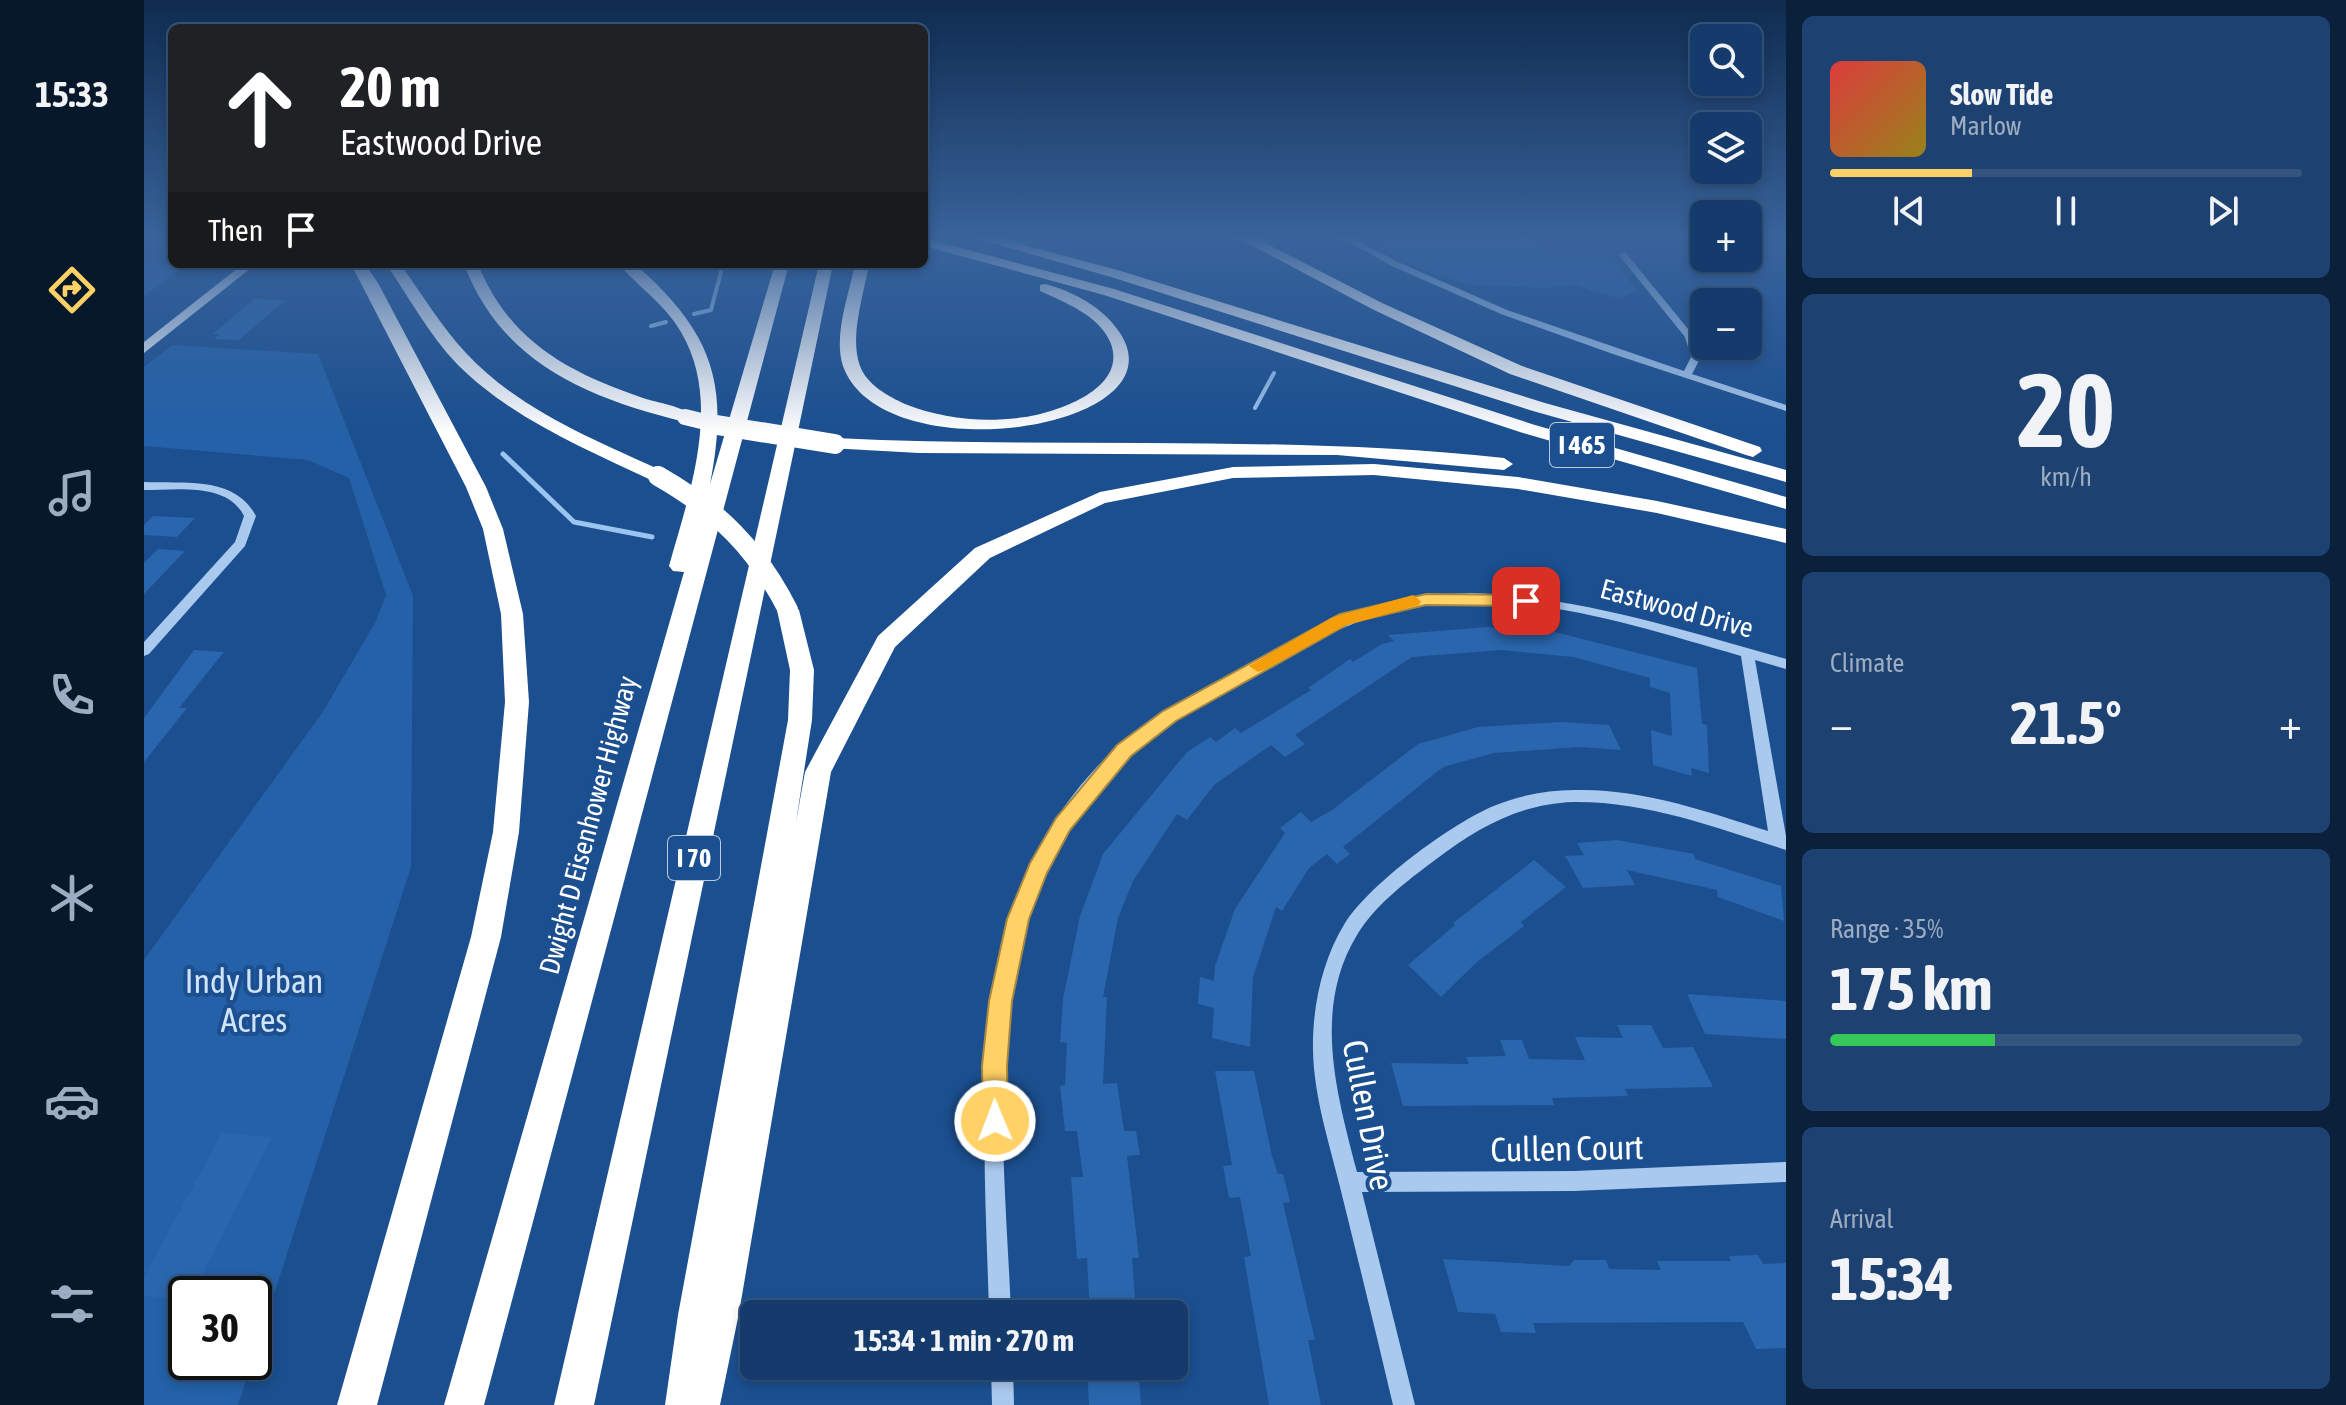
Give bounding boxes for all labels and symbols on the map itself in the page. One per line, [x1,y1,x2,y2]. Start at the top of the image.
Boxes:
road number: I 465 [1550,423,1614,467]
pin [1492,567,1560,635]
street label: Eastwood Drive [1597,572,1757,644]
street label: Dwight D Eisenhower Highway [533,672,643,978]
road number: I 70 [668,836,720,880]
park label: Indy Urban Acres [185,961,323,1039]
street label: Cullen Drive [1335,1037,1403,1193]
position arrow [953,1079,1037,1163]
street label: Cullen Court [1490,1127,1644,1169]
speed limit sign: 30 [168,1276,272,1380]

